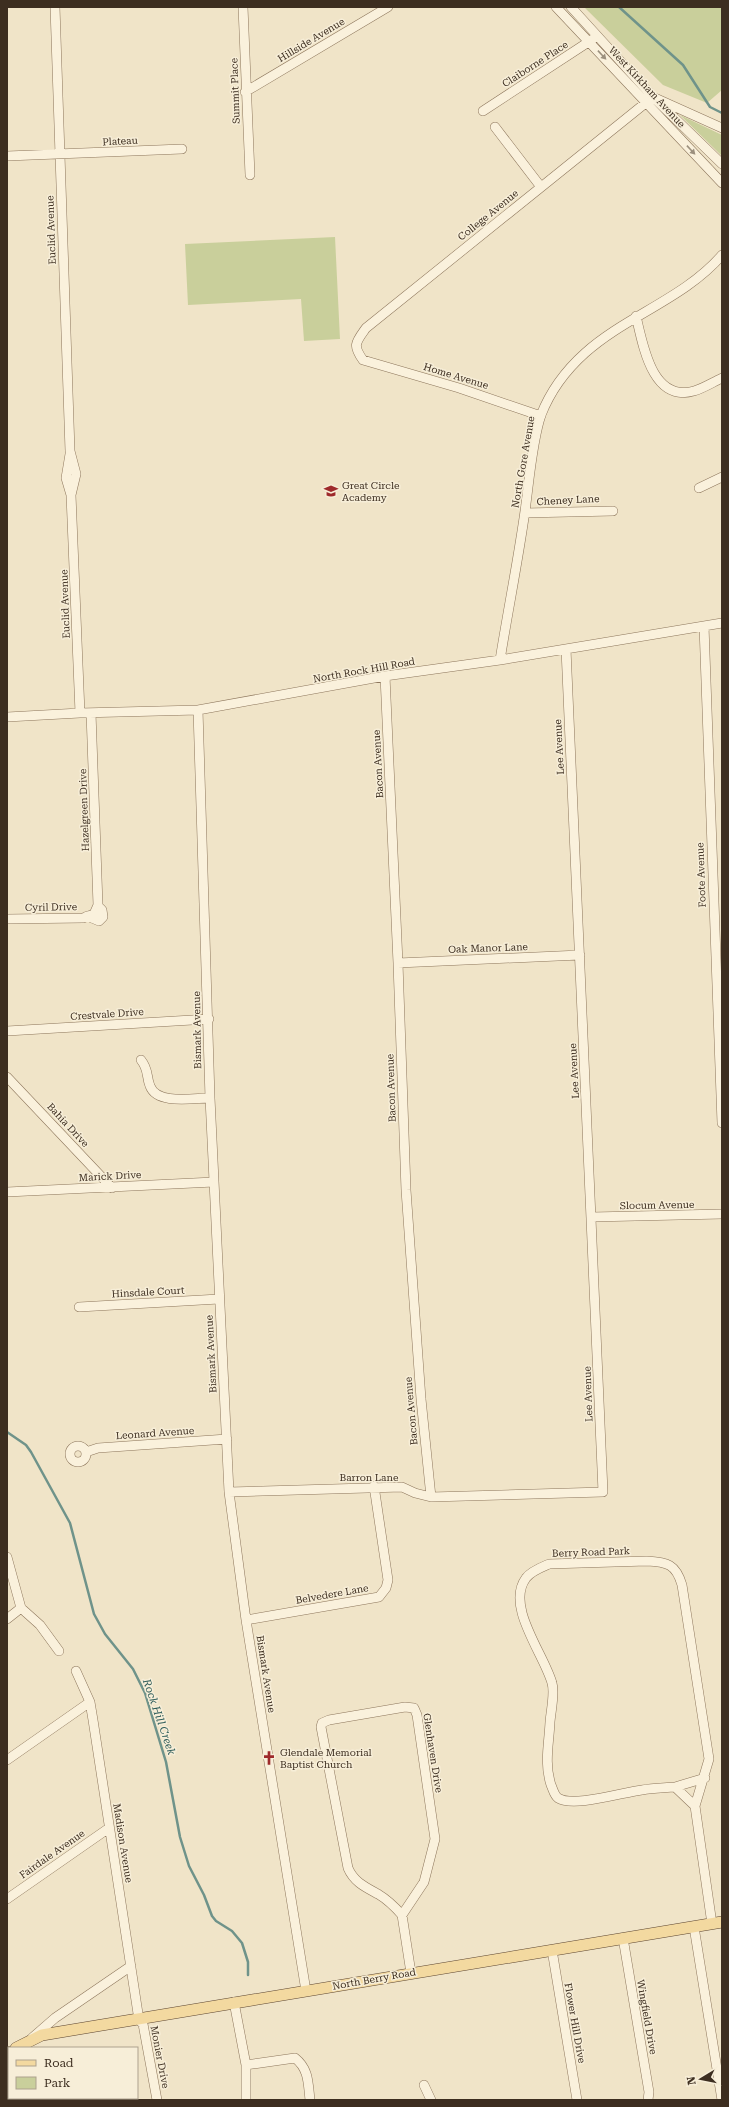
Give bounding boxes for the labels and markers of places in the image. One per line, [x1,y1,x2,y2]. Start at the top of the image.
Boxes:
place label: Great Circle Academy [342,480,400,503]
school or university icon: Great Circle Academy [323,483,339,499]
place label: Glendale Memorial Baptist Church [280,1747,372,1770]
church icon: Glendale Memorial Baptist Church [261,1750,277,1766]

